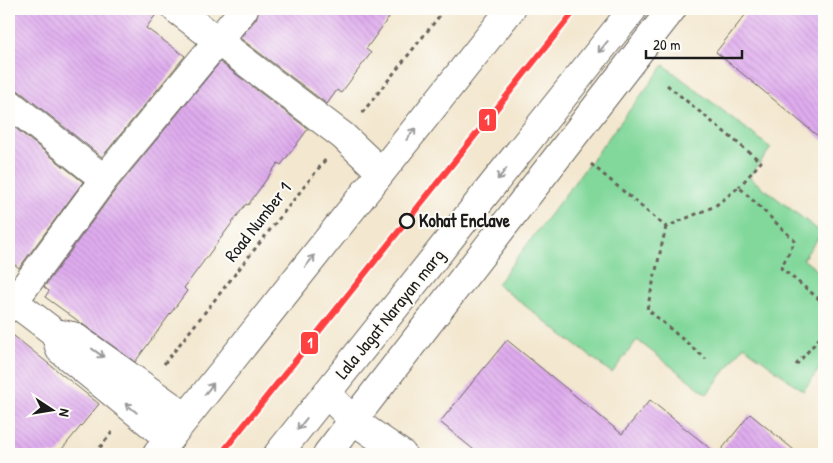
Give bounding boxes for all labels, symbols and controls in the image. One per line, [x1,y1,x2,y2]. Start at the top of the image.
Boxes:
scale bar [646,28,742,60]
text: 20 m [653,34,680,55]
one-way arrow [598,40,608,54]
line badge: 1 [478,108,497,132]
text: 1 [484,110,490,129]
one-way arrow [406,128,417,141]
one-way arrow [496,167,507,180]
street label: Road Number 1 [219,177,297,267]
place label: Kohat Enclave [419,208,511,233]
marker: Kohat Enclave [399,213,415,229]
street label: Lala Jagat Narayan marg [329,243,450,384]
one-way arrow [305,255,316,268]
line badge: 1 [300,331,319,355]
text: 1 [307,333,313,352]
one-way arrow [90,348,104,358]
one-way arrow [203,382,214,395]
north arrow [28,386,78,436]
one-way arrow [125,403,138,414]
text: N [55,407,75,419]
one-way arrow [297,417,308,430]

